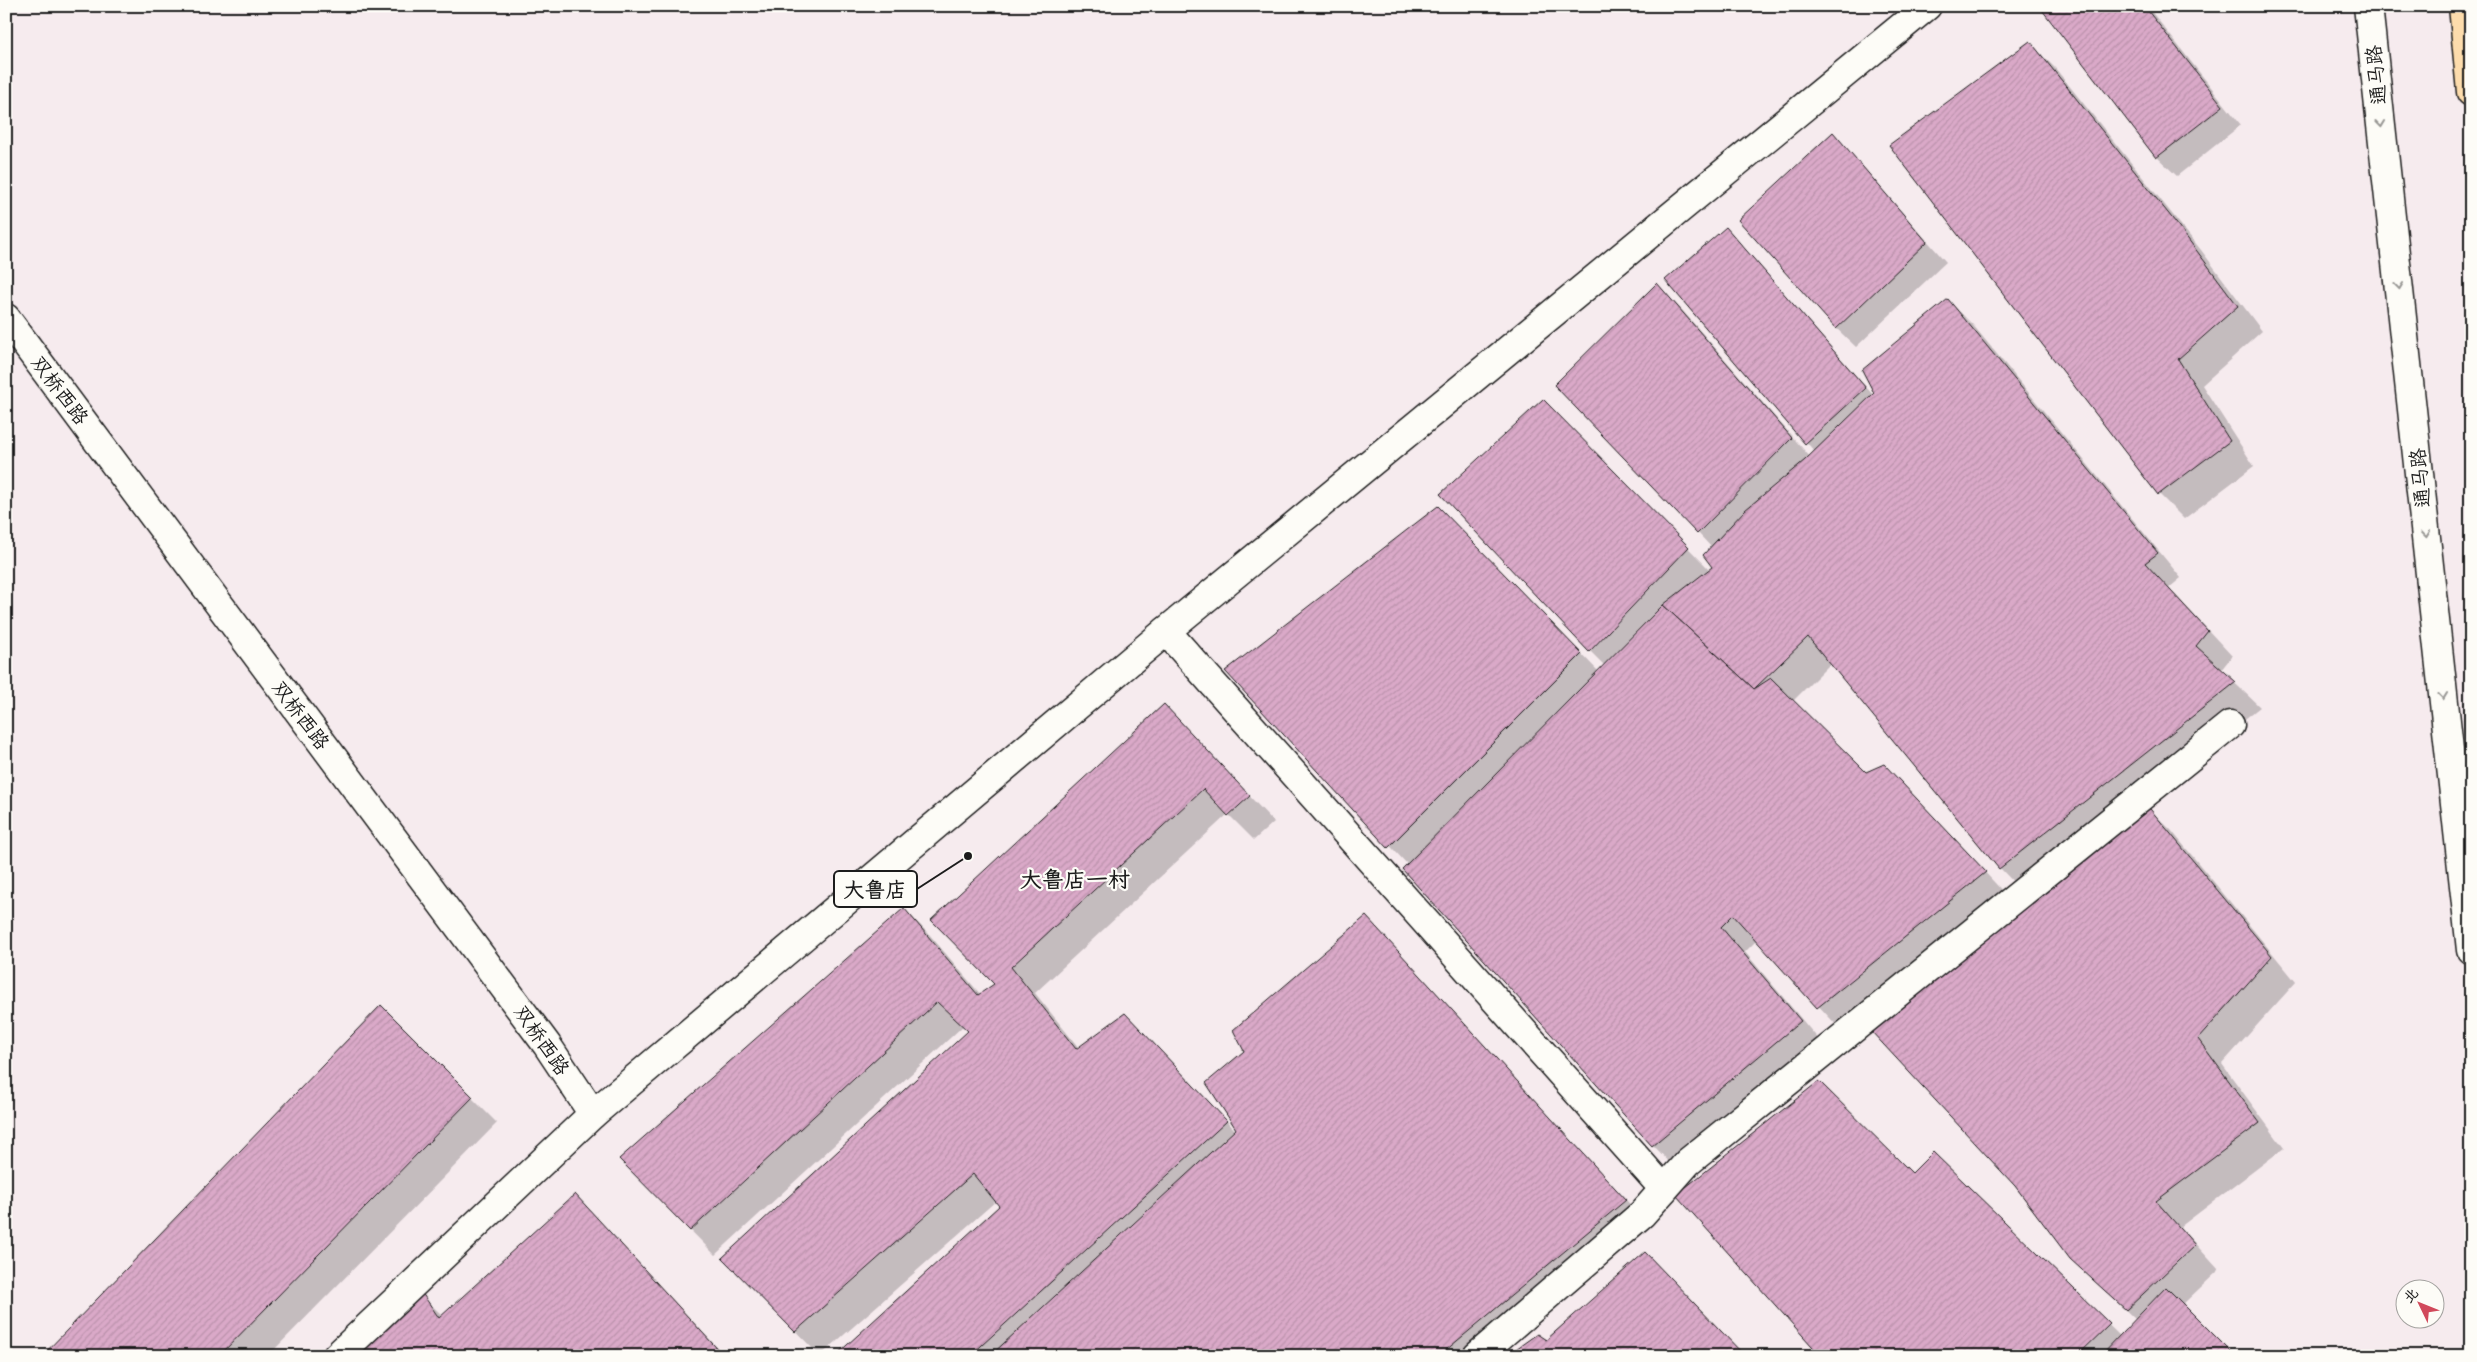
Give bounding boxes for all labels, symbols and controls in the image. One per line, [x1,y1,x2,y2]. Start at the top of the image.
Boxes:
street label: 通马路 [2362,42,2396,106]
one-way arrow [2375,121,2386,129]
one-way arrow [2393,282,2404,290]
street label: 双桥西路 [22,351,93,433]
street label: 通马路 [2406,445,2440,509]
one-way arrow [2420,531,2431,539]
street label: 双桥西路 [263,676,334,758]
one-way arrow [2437,692,2448,700]
district label: 大鲁店一村 [1020,867,1130,898]
callout: 大鲁店 [834,871,917,907]
text: 大鲁店 [844,878,907,908]
street label: 双桥西路 [505,1001,575,1083]
north arrow [2394,1280,2444,1330]
text: 北 [2400,1285,2424,1308]

